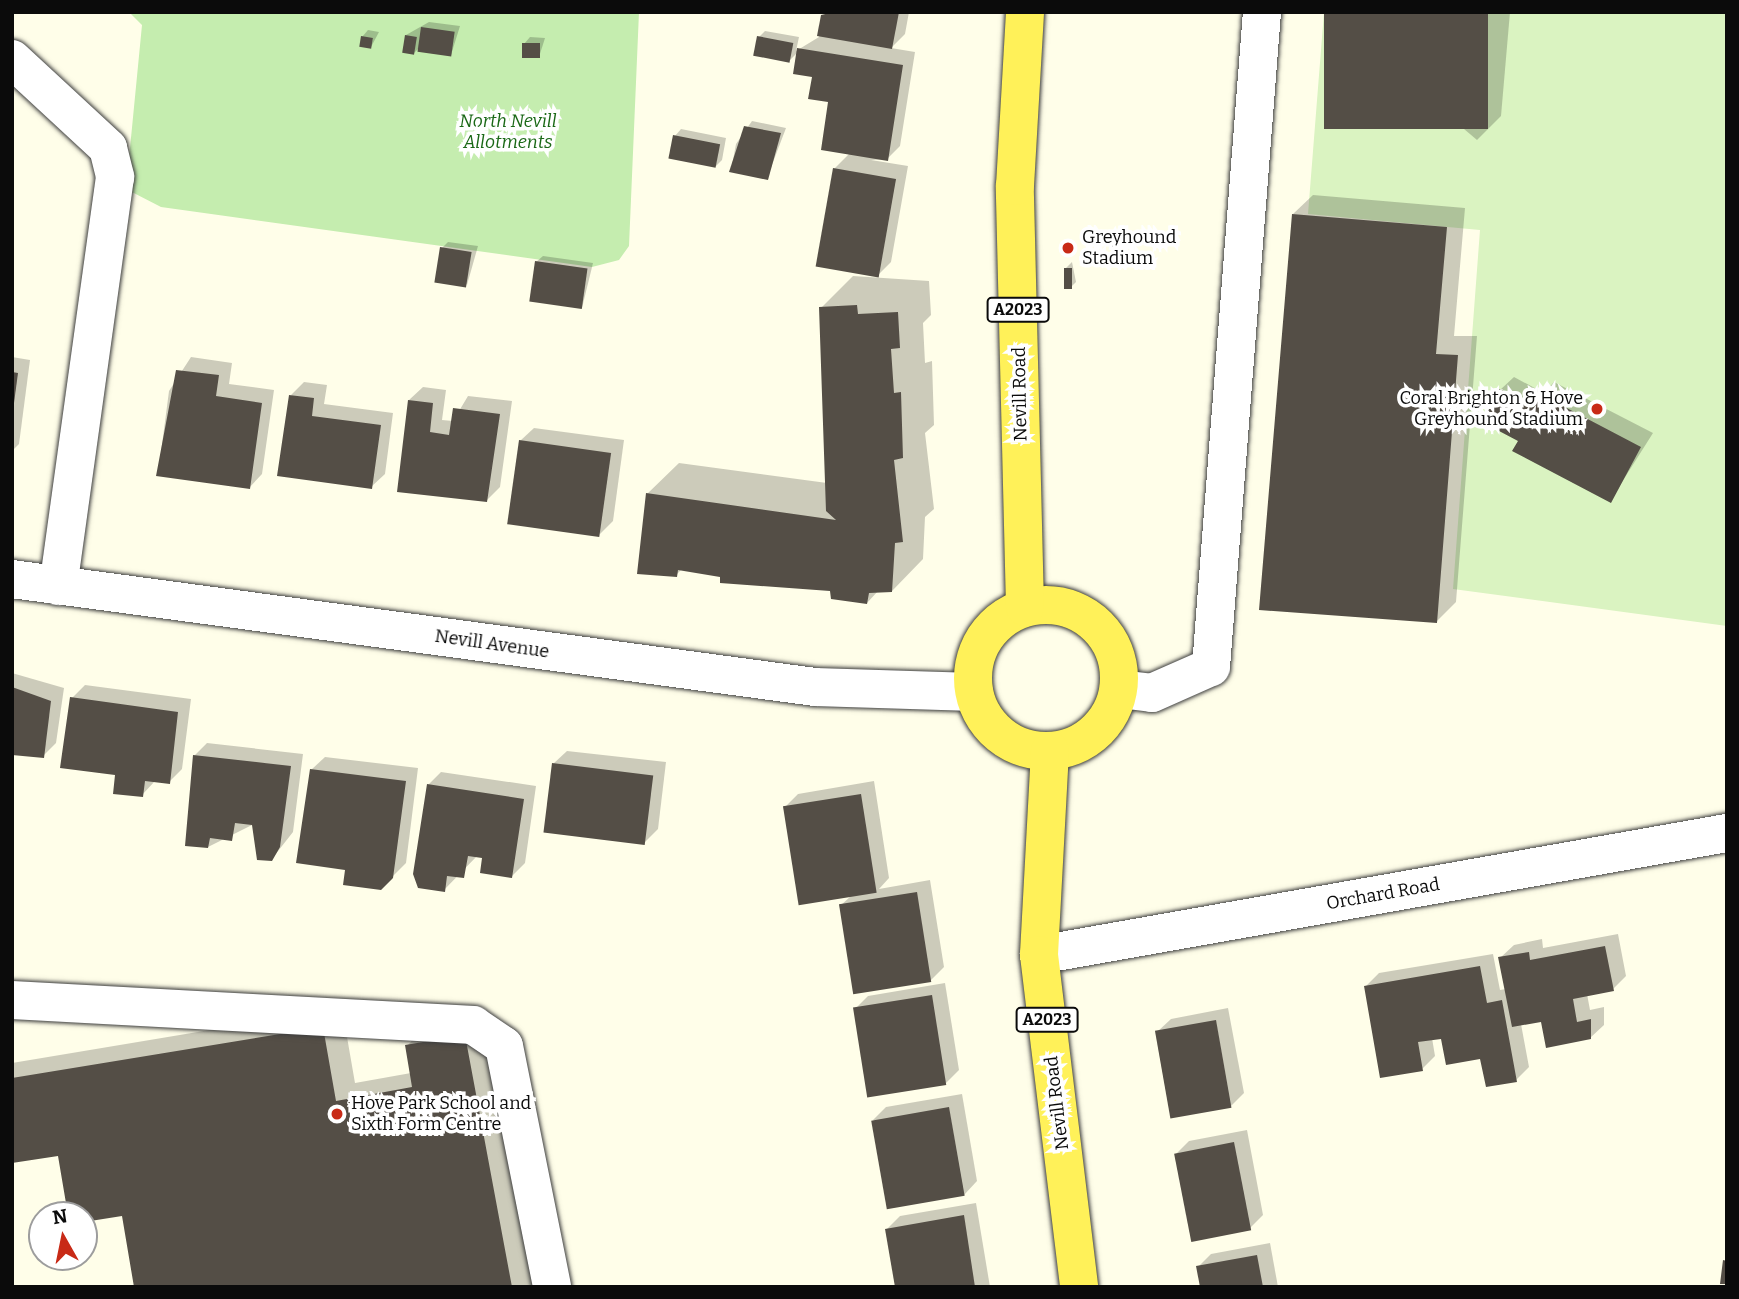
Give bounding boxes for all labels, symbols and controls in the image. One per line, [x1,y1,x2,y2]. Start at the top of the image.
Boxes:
park label: North Nevill Allotments [459,111,557,154]
place label: Greyhound Stadium [1082,227,1176,270]
marker: Greyhound Stadium [1060,240,1076,256]
road number: A2023 [986,298,1050,322]
street label: Nevill Road [1008,347,1032,441]
place label: Coral Brighton & Hove Greyhound Stadium [1400,388,1583,430]
marker: Coral Brighton & Hove Greyhound Stadium [1589,401,1605,417]
street label: Nevill Avenue [433,625,551,663]
street label: Orchard Road [1325,873,1441,915]
road number: A2023 [1016,1008,1078,1032]
street label: Nevill Road [1041,1055,1073,1151]
place label: Hove Park School and Sixth Form Centre [351,1093,531,1136]
marker: Hove Park School and Sixth Form Centre [329,1106,345,1122]
north arrow [28,1201,98,1271]
text: N [51,1204,69,1229]

